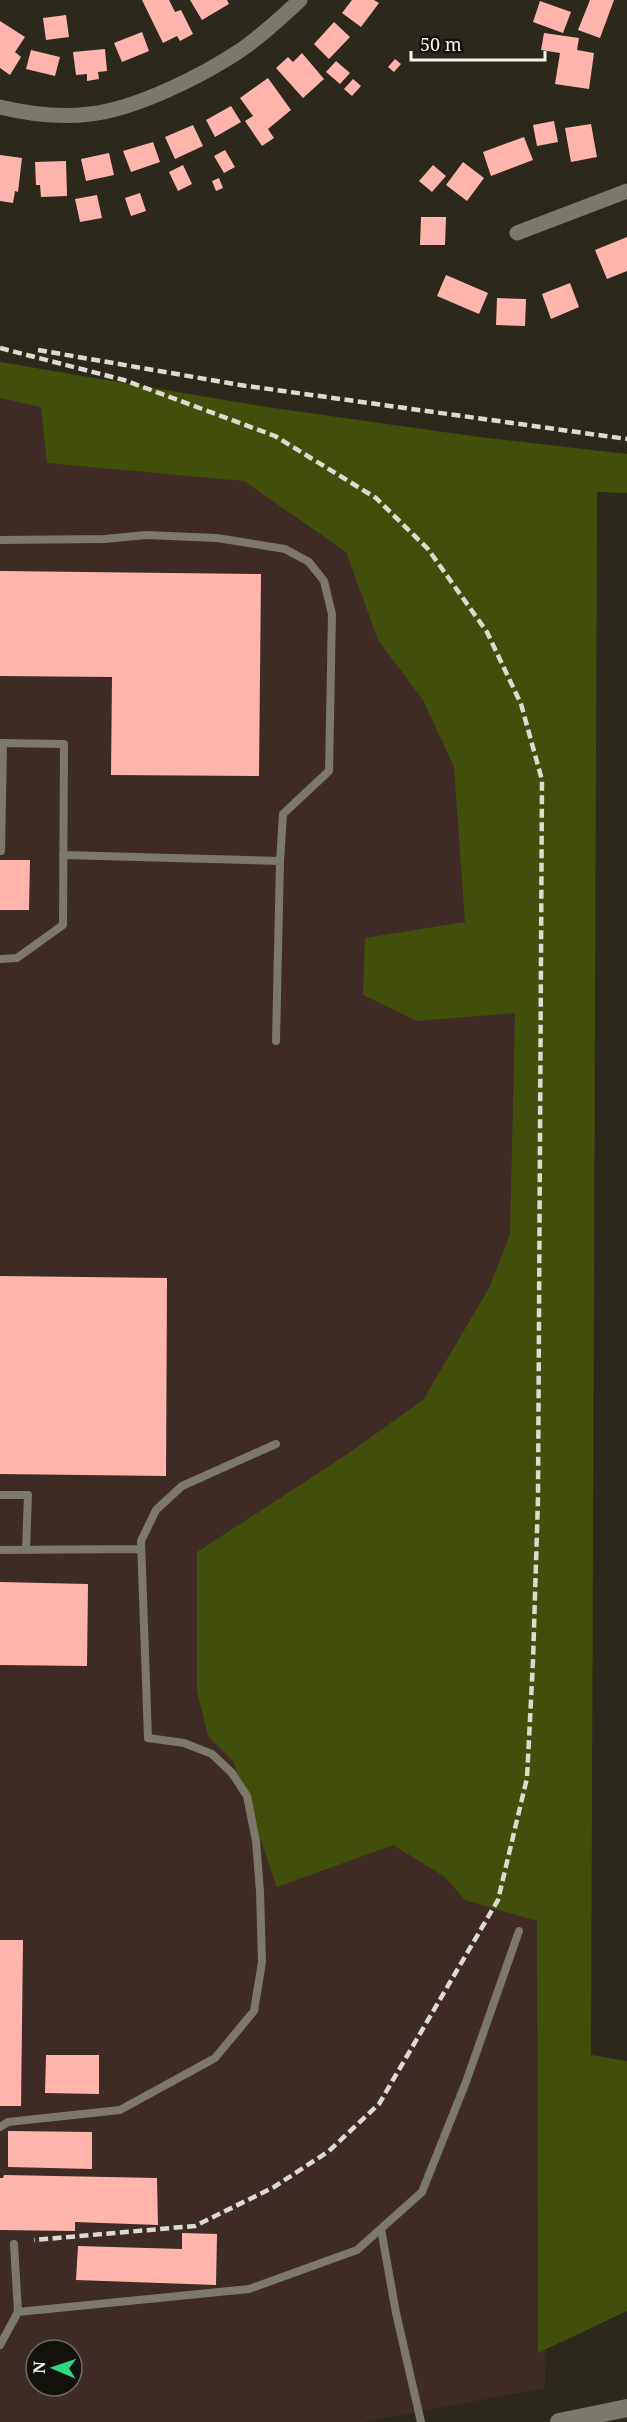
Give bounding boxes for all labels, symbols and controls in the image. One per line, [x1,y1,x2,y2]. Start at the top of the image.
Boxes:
scale bar [411,24,544,62]
text: 50 m [420,32,462,56]
north arrow [24,2338,84,2398]
text: N [28,2360,50,2374]

